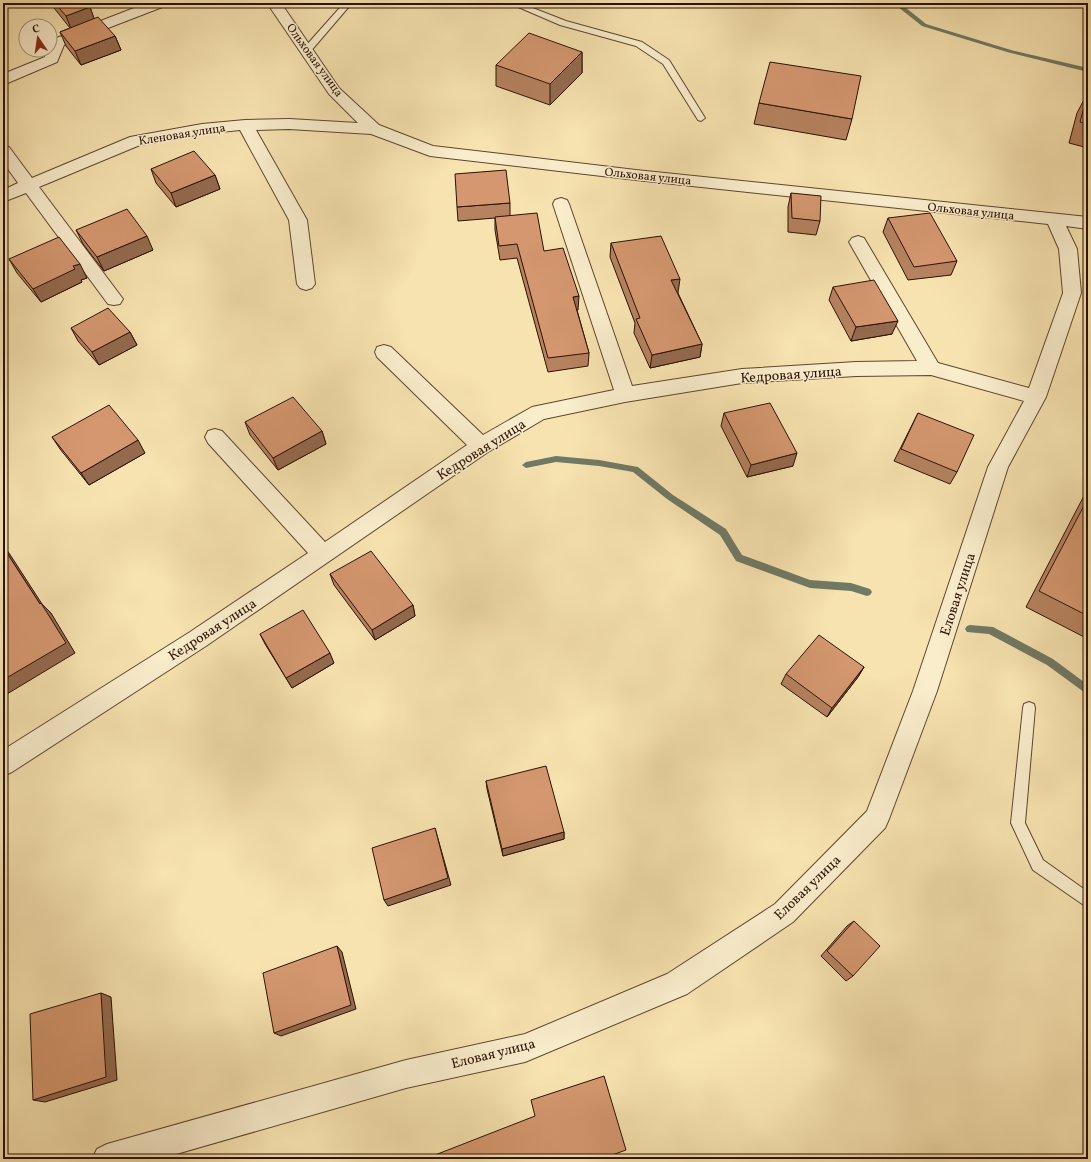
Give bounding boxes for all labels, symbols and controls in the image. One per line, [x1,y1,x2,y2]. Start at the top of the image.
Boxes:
north arrow [18,18,58,58]
street label: Ольховая улица [282,21,346,101]
text: С [31,22,41,38]
street label: Кленовая улица [138,120,227,150]
street label: Ольховая улица [604,164,692,190]
street label: Ольховая улица [927,199,1015,225]
street label: Кедровая улица [740,362,843,389]
street label: Кедровая улица [434,415,530,485]
street label: Еловая улица [936,551,981,638]
street label: Кедровая улица [165,595,261,666]
street label: Еловая улица [770,851,846,925]
street label: Еловая улица [449,1035,538,1074]

